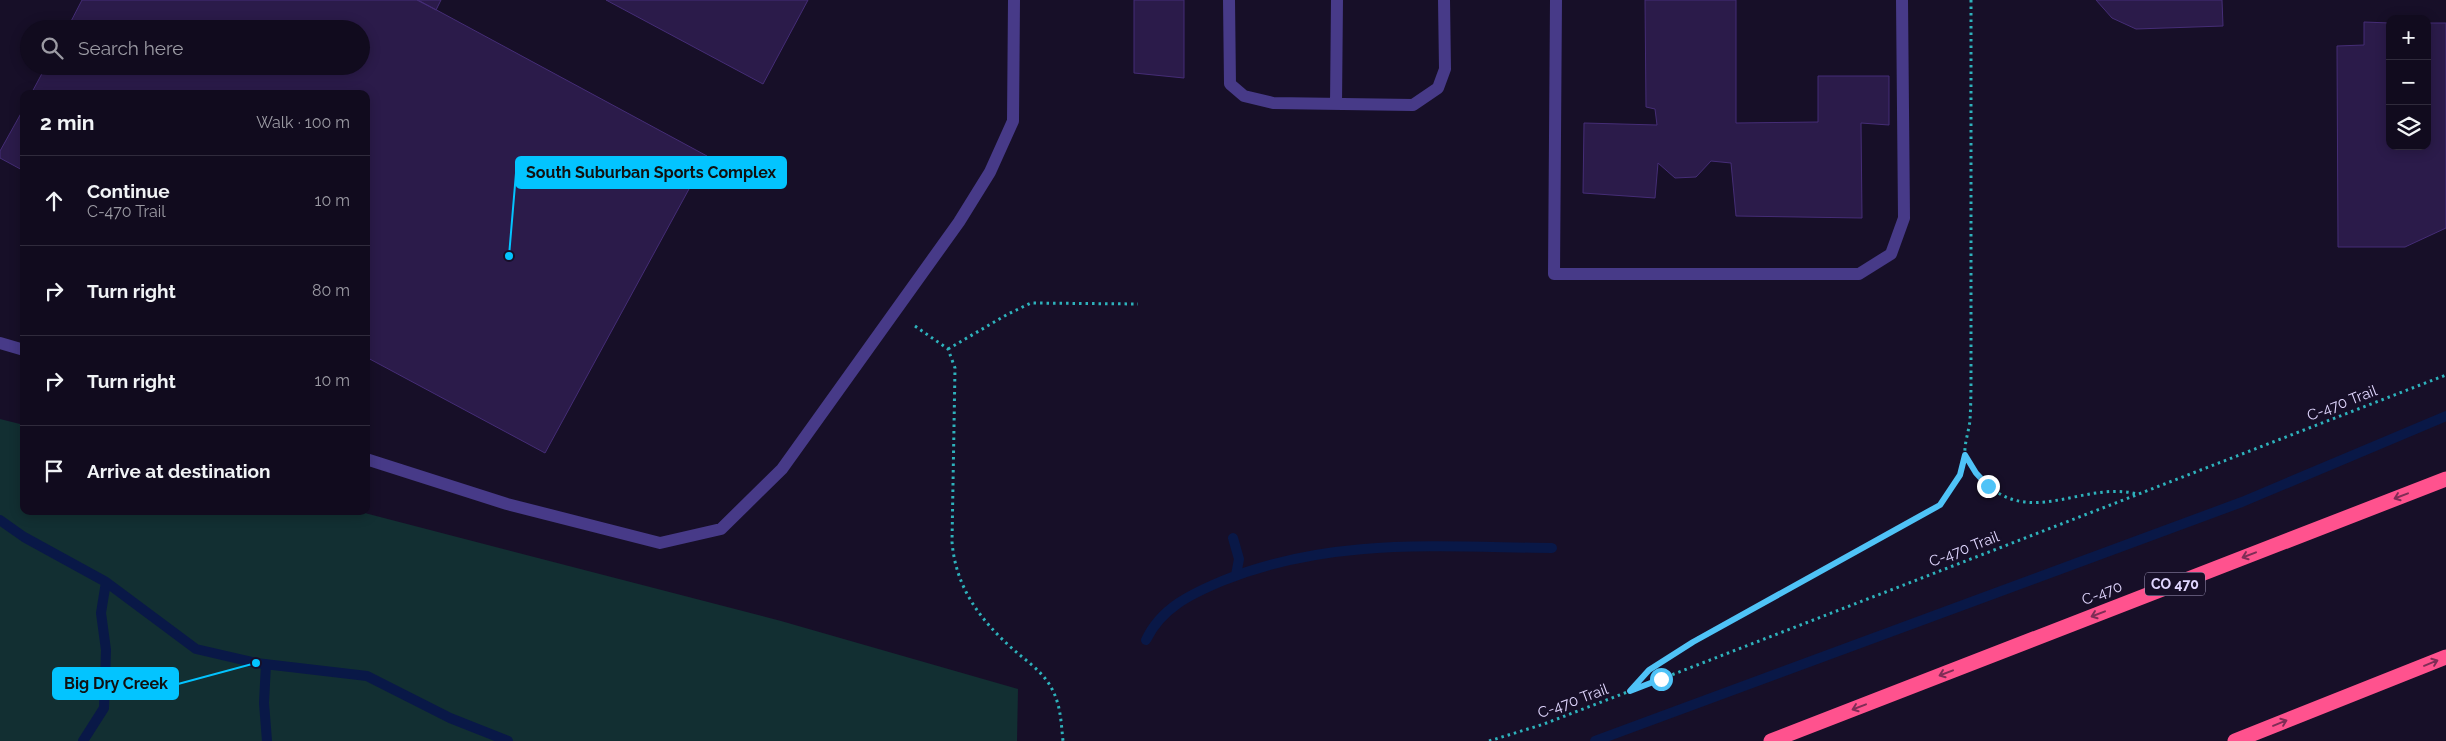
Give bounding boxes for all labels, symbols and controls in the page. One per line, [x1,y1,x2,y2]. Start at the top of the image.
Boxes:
map controls [2386,15,2431,150]
button: + [2386,15,2431,60]
search box [20,20,370,75]
icon: search [38,34,66,62]
text: Search here [78,37,184,59]
button: − [2386,60,2431,105]
button: layers [2386,105,2431,150]
text: 2 min [40,110,94,135]
text: Walk · 100 m [256,113,350,132]
callout: South Suburban Sports Complex [516,157,786,188]
text: South Suburban Sports Complex [526,163,776,182]
text: Continue [87,180,170,202]
icon: ahead [40,187,68,215]
text: 10 m [315,191,350,210]
text: C-470 Trail [87,202,166,221]
icon: right [40,277,68,305]
text: Turn right [87,280,176,302]
text: 80 m [312,281,350,300]
icon: right [40,367,68,395]
text: Turn right [87,370,176,392]
text: 10 m [315,371,350,390]
street label: C-470 Trail [2304,381,2380,425]
icon: arrive [40,457,68,485]
text: Arrive at destination [87,460,271,482]
route end [1977,475,2000,498]
one-way arrow [2393,492,2409,501]
street label: C-470 Trail [1926,527,2002,571]
one-way arrow [2242,551,2257,560]
road number: CO 470 [2145,572,2205,596]
street label: C-470 [2079,577,2125,609]
one-way arrow [2090,610,2106,619]
one-way arrow [2423,658,2438,668]
callout: Big Dry Creek [53,668,178,699]
route start [1650,668,1673,691]
one-way arrow [1939,669,1954,678]
text: Big Dry Creek [64,674,168,693]
street label: C-470 Trail [1535,680,1612,722]
one-way arrow [1852,703,1867,712]
one-way arrow [2272,718,2287,727]

